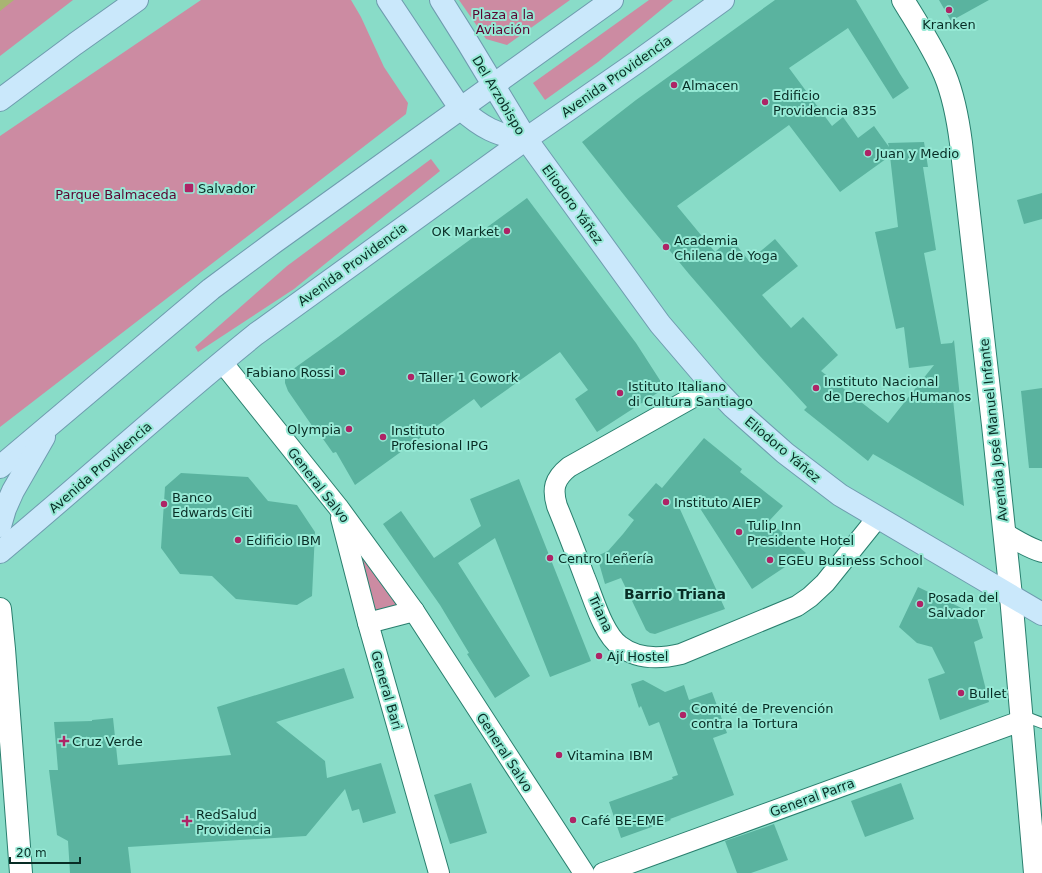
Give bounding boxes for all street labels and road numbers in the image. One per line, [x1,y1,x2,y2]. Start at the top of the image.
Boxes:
street label: Avenida Providencia [558,33,674,120]
street label: Del Arzobispo [469,53,528,138]
street label: Eliodoro Yáñez [539,162,606,247]
street label: Avenida Providencia [295,220,410,309]
street label: Avenida José Manuel Infante [976,338,1011,522]
street label: Eliodoro Yáñez [742,413,824,485]
street label: Avenida Providencia [46,419,155,516]
street label: General Salvo [285,445,353,526]
street label: Triana [585,591,616,634]
street label: General Bari [368,649,405,731]
street label: General Salvo [474,710,536,794]
street label: General Parra [768,775,857,820]

